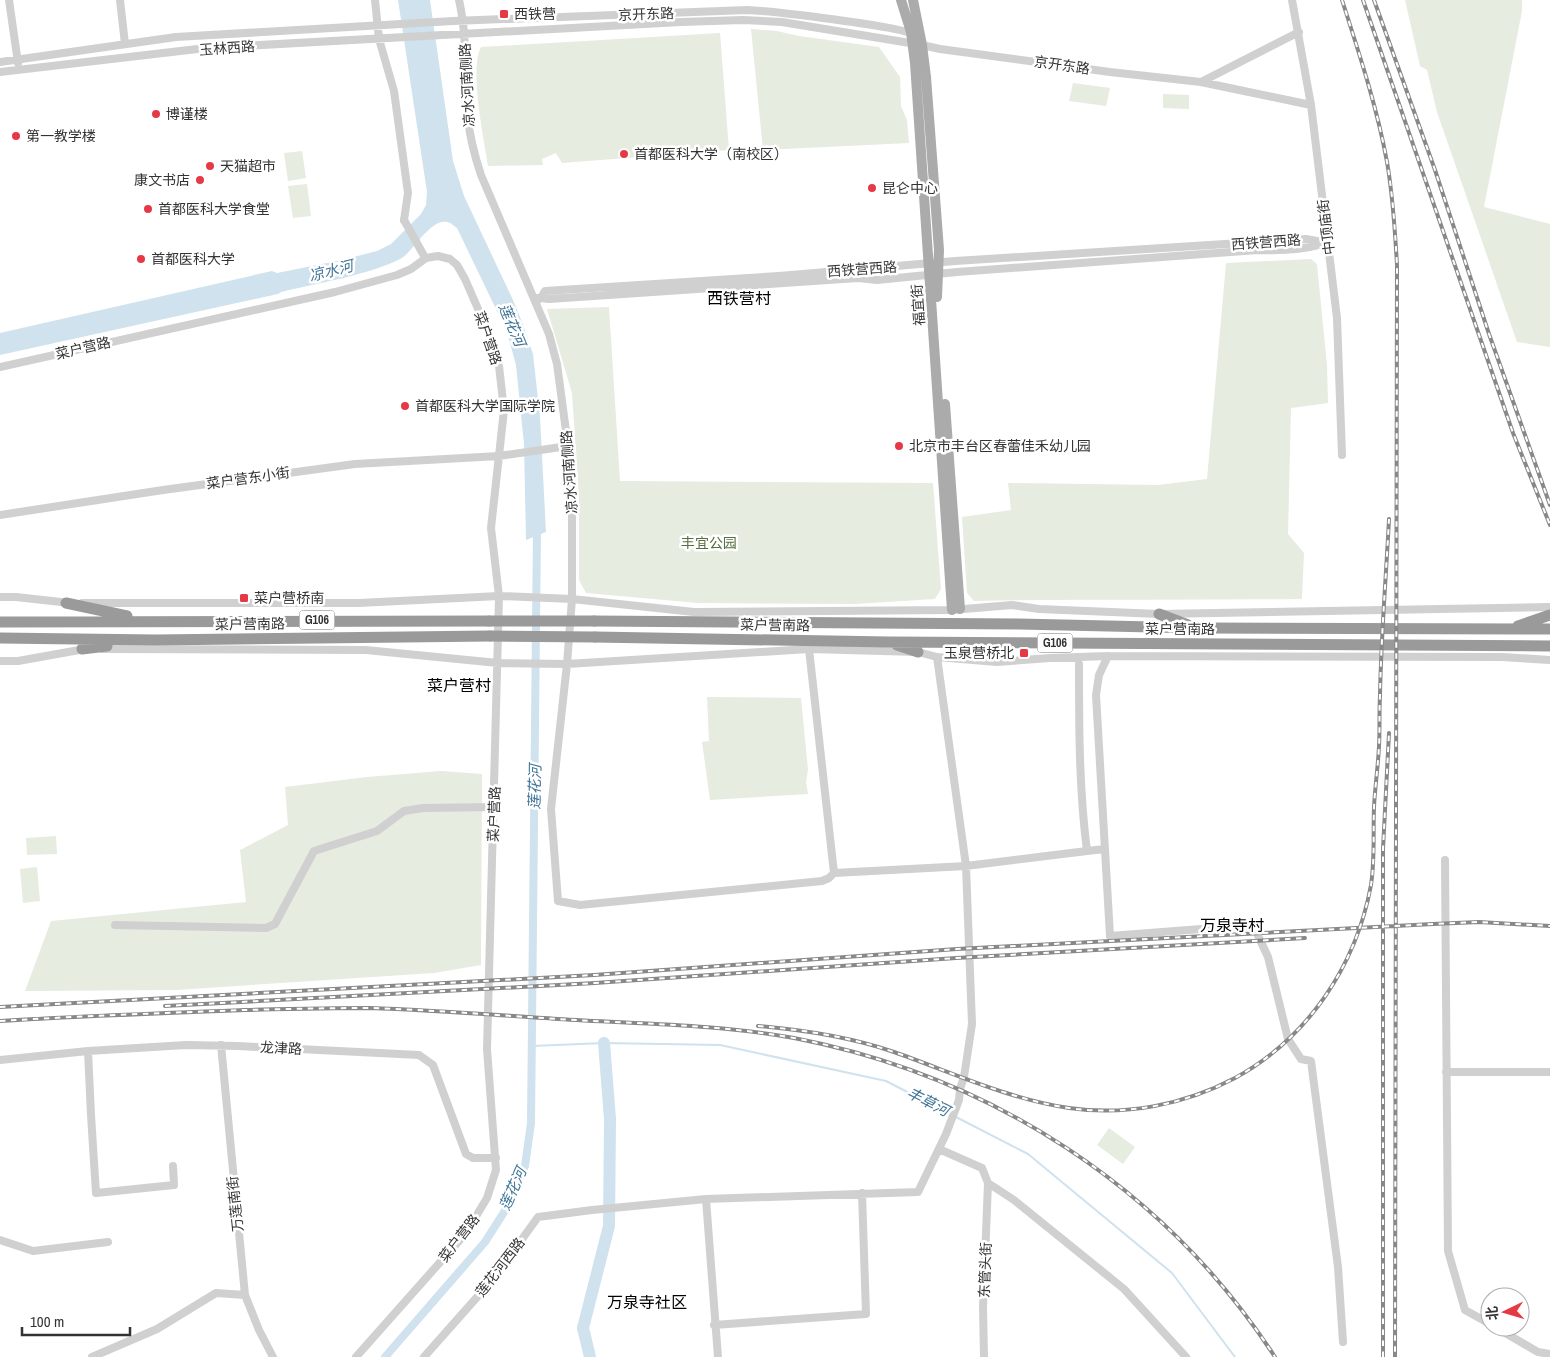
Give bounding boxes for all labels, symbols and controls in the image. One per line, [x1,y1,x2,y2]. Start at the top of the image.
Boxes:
street label: 京开东路 [618,4,674,24]
place label: 西铁营 [514,5,556,23]
marker: 西铁营 [498,8,510,20]
street label: 玉林西路 [198,37,256,59]
street label: 凉水河南侧路 [456,43,478,127]
street label: 京开东路 [1033,52,1091,78]
place label: 博谨楼 [166,105,208,123]
marker: 博谨楼 [150,108,162,120]
place label: 第一教学楼 [26,127,96,145]
marker: 第一教学楼 [10,130,22,142]
place label: 首都医科大学（南校区） [634,145,788,163]
marker: 首都医科大学（南校区） [618,148,630,160]
place label: 天猫超市 [220,157,276,175]
marker: 天猫超市 [204,160,216,172]
place label: 康文书店 [134,171,190,189]
marker: 康文书店 [194,174,206,186]
place label: 昆仑中心 [882,179,938,197]
marker: 昆仑中心 [866,182,878,194]
street label: 中顶庙街 [1314,198,1338,256]
place label: 首都医科大学食堂 [158,200,270,218]
marker: 首都医科大学食堂 [142,203,154,215]
street label: 西铁营西路 [1230,231,1302,253]
place label: 首都医科大学 [151,250,235,268]
marker: 首都医科大学 [135,253,147,265]
water label: 凉水河 [306,254,358,286]
street label: 西铁营西路 [826,258,898,280]
street label: 福宜街 [908,283,928,327]
district label: 西铁营村 [707,287,771,309]
water label: 莲花河 [494,300,532,352]
street label: 菜户营路 [470,309,506,367]
street label: 菜户营路 [54,333,112,363]
place label: 首都医科大学国际学院 [415,397,555,415]
marker: 首都医科大学国际学院 [399,400,411,412]
street label: 凉水河南侧路 [557,429,581,515]
place label: 北京市丰台区春蕾佳禾幼儿园 [909,437,1091,455]
marker: 北京市丰台区春蕾佳禾幼儿园 [893,440,905,452]
street label: 菜户营东小街 [205,463,291,493]
park label: 丰宜公园 [681,534,737,552]
place label: 菜户营桥南 [254,589,324,607]
marker: 菜户营桥南 [238,592,250,604]
road number: G106 [300,610,334,630]
street label: 菜户营南路 [215,614,285,634]
street label: 菜户营南路 [740,615,810,635]
street label: 菜户营南路 [1145,620,1215,638]
road number: G106 [1038,634,1072,652]
place label: 玉泉营桥北 [944,644,1014,662]
marker: 玉泉营桥北 [1018,647,1030,659]
district label: 菜户营村 [427,674,491,696]
water label: 莲花河 [524,761,545,810]
street label: 菜户营路 [484,786,504,842]
district label: 万泉寺村 [1200,914,1264,936]
street label: 龙津路 [260,1038,302,1058]
water label: 丰草河 [903,1082,956,1122]
water label: 莲花河 [494,1161,533,1214]
street label: 万莲南街 [223,1175,247,1233]
street label: 菜户营路 [435,1210,483,1266]
street label: 莲花河西路 [471,1234,529,1300]
street label: 东管头街 [975,1242,995,1298]
north arrow [1480,1287,1530,1337]
district label: 万泉寺社区 [607,1291,687,1313]
scale bar [22,1304,130,1336]
text: 北 [1482,1305,1502,1321]
text: 100 m [30,1311,64,1332]

